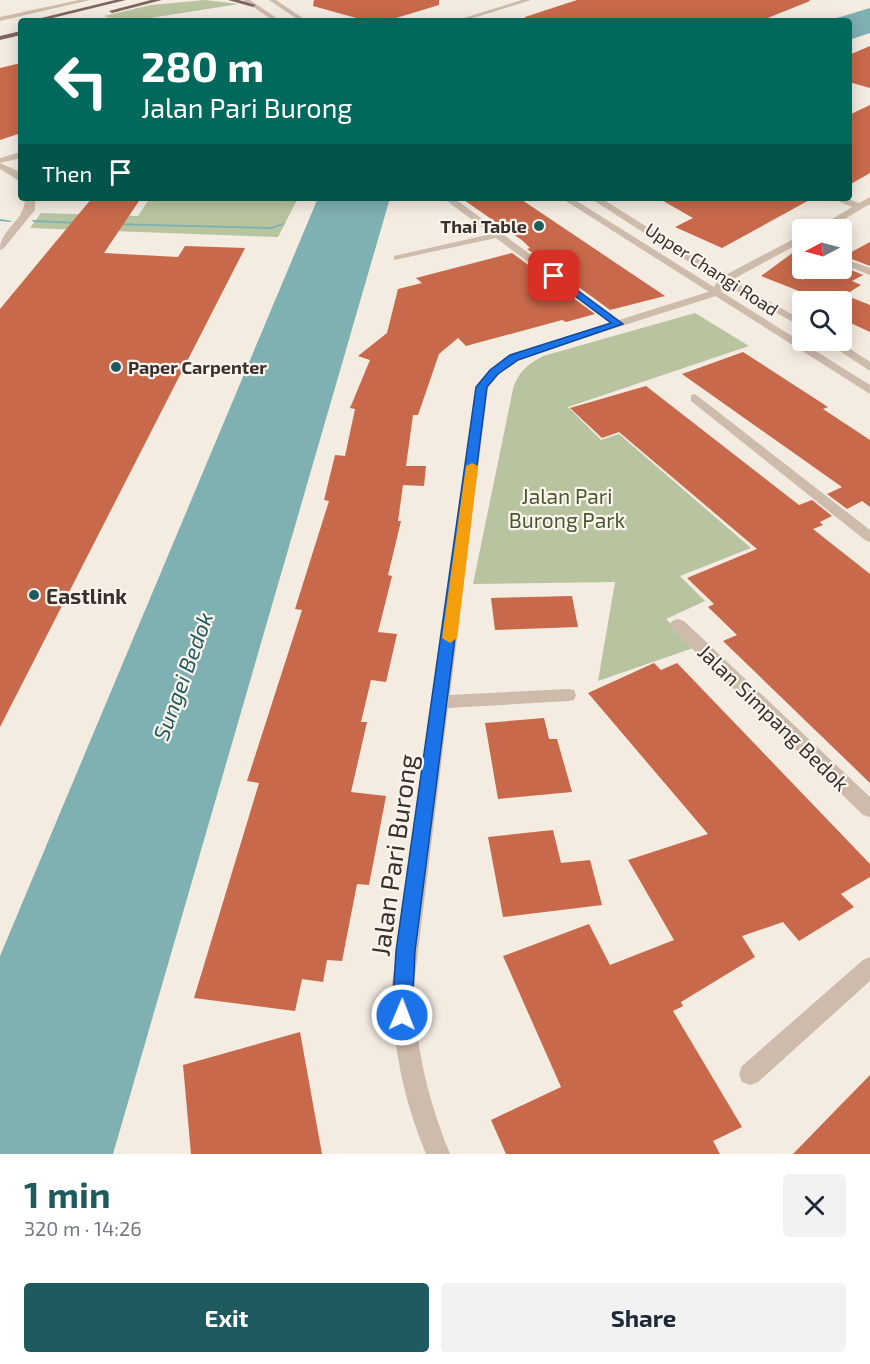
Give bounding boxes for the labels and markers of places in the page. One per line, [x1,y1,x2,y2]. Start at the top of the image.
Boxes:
place label: Thai Table [440,215,527,237]
marker: Thai Table [532,219,546,233]
pin [528,250,579,301]
place label: Paper Carpenter [128,356,267,378]
marker: Paper Carpenter [109,360,123,374]
place label: Eastlink [46,583,127,608]
marker: Eastlink [27,588,41,602]

